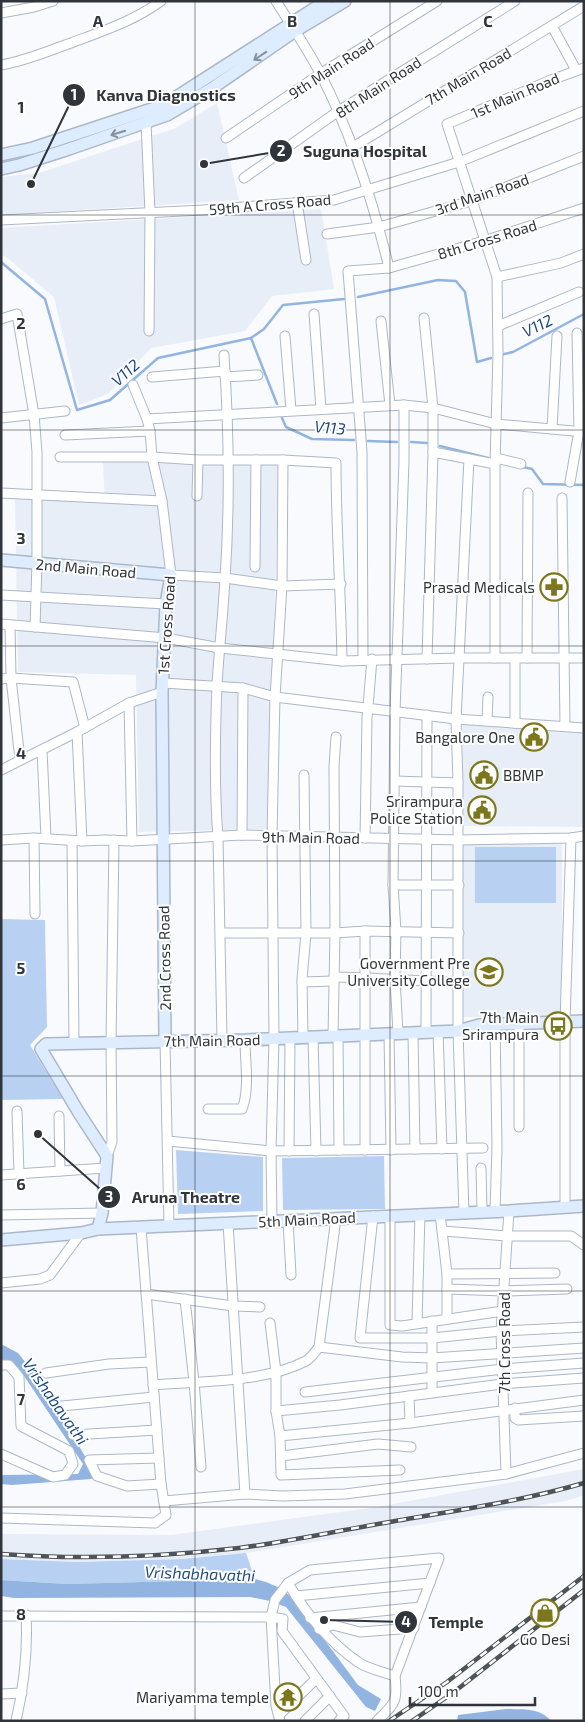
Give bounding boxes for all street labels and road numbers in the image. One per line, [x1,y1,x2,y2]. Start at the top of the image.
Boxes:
street label: 9th Main Road [285,34,377,102]
street label: 7th Main Road [422,43,514,109]
street label: 8th Main Road [332,53,424,121]
street label: 1st Main Road [468,68,562,122]
street label: 3rd Main Road [433,170,531,218]
street label: 59th A Cross Road [208,190,332,218]
street label: 8th Cross Road [435,215,539,263]
street label: 2nd Main Road [35,555,137,581]
street label: 1st Cross Road [154,575,178,675]
street label: 9th Main Road [262,827,360,847]
street label: 2nd Cross Road [154,905,174,1011]
street label: 7th Main Road [163,1030,261,1050]
street label: 5th Main Road [258,1207,356,1231]
street label: 7th Cross Road [495,1292,513,1394]

